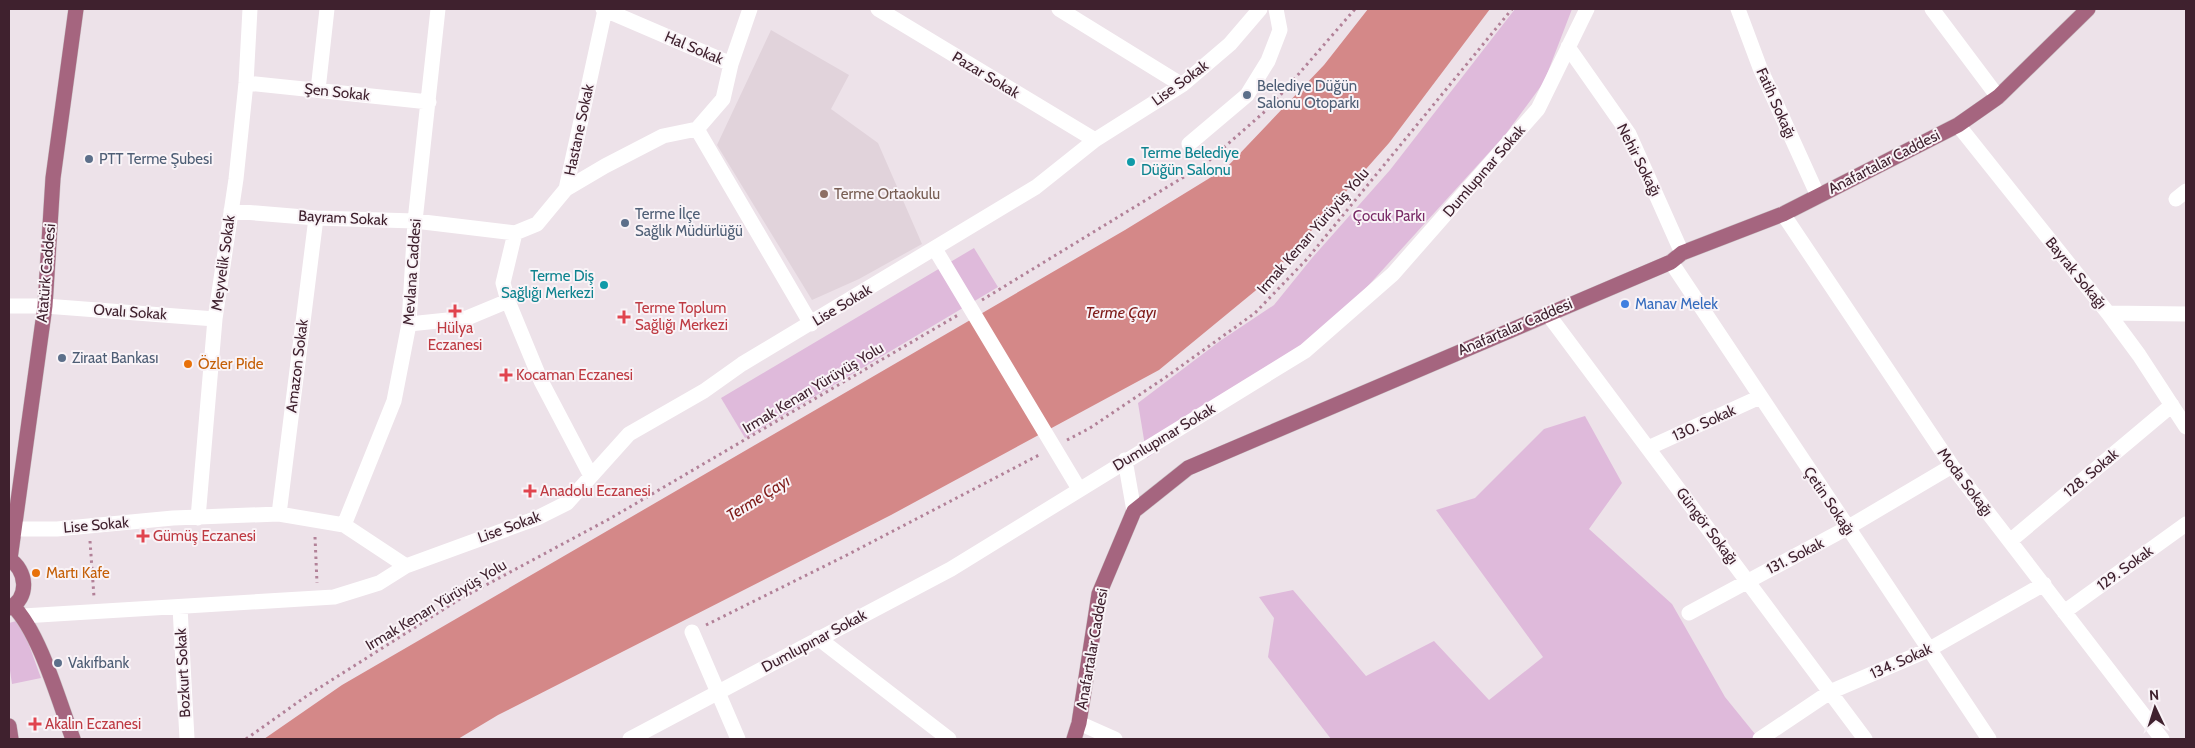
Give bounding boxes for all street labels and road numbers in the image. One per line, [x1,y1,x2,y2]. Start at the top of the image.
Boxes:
street label: Hal Sokak [662,28,726,69]
street label: Pazar Sokak [949,48,1023,102]
street label: Lise Sokak [1148,56,1212,110]
street label: Fatih Sokağı [1752,65,1800,141]
street label: Şen Sokak [303,80,371,104]
street label: Hastane Sokak [561,82,598,177]
street label: Dumlupınar Sokak [1439,121,1529,221]
street label: Nehir Sokağı [1613,121,1665,199]
street label: Anafartalar Caddesi [1825,126,1943,198]
street label: Irmak Kenarı Yürüyüş Yolu [1253,164,1373,298]
street label: Bayram Sokak [298,207,388,229]
street label: Meyvelik Sokak [207,214,239,312]
street label: Mevlana Caddesi [399,218,425,326]
street label: Atatürk Caddesi [33,223,59,323]
street label: Bayrak Sokağı [2042,234,2110,312]
street label: Lise Sokak [809,280,875,330]
street label: Anafartalar Caddesi [1455,295,1575,359]
street label: Ovalı Sokak [93,300,168,324]
street label: Amazon Sokak [282,318,312,414]
street label: Irmak Kenarı Yürüyüş Yolu [739,339,887,437]
street label: Dumlupınar Sokak [1110,399,1219,475]
street label: 130. Sokak [1670,401,1739,445]
street label: Moda Sokağı [1934,444,1996,520]
street label: 128. Sokak [2060,445,2122,501]
street label: Çetin Sokağı [1800,464,1858,538]
street label: Güngör Sokağı [1672,484,1742,568]
street label: Lise Sokak [475,507,543,547]
street label: Lise Sokak [63,513,130,537]
street label: 131. Sokak [1763,534,1827,578]
street label: 129. Sokak [2093,541,2157,594]
street label: Irmak Kenarı Yürüyüş Yolu [362,556,510,654]
street label: Anafartalar Caddesi [1072,587,1112,711]
street label: Dumlupınar Sokak [759,606,870,676]
street label: Bozkurt Sokak [172,628,194,718]
street label: 134. Sokak [1867,639,1935,683]

